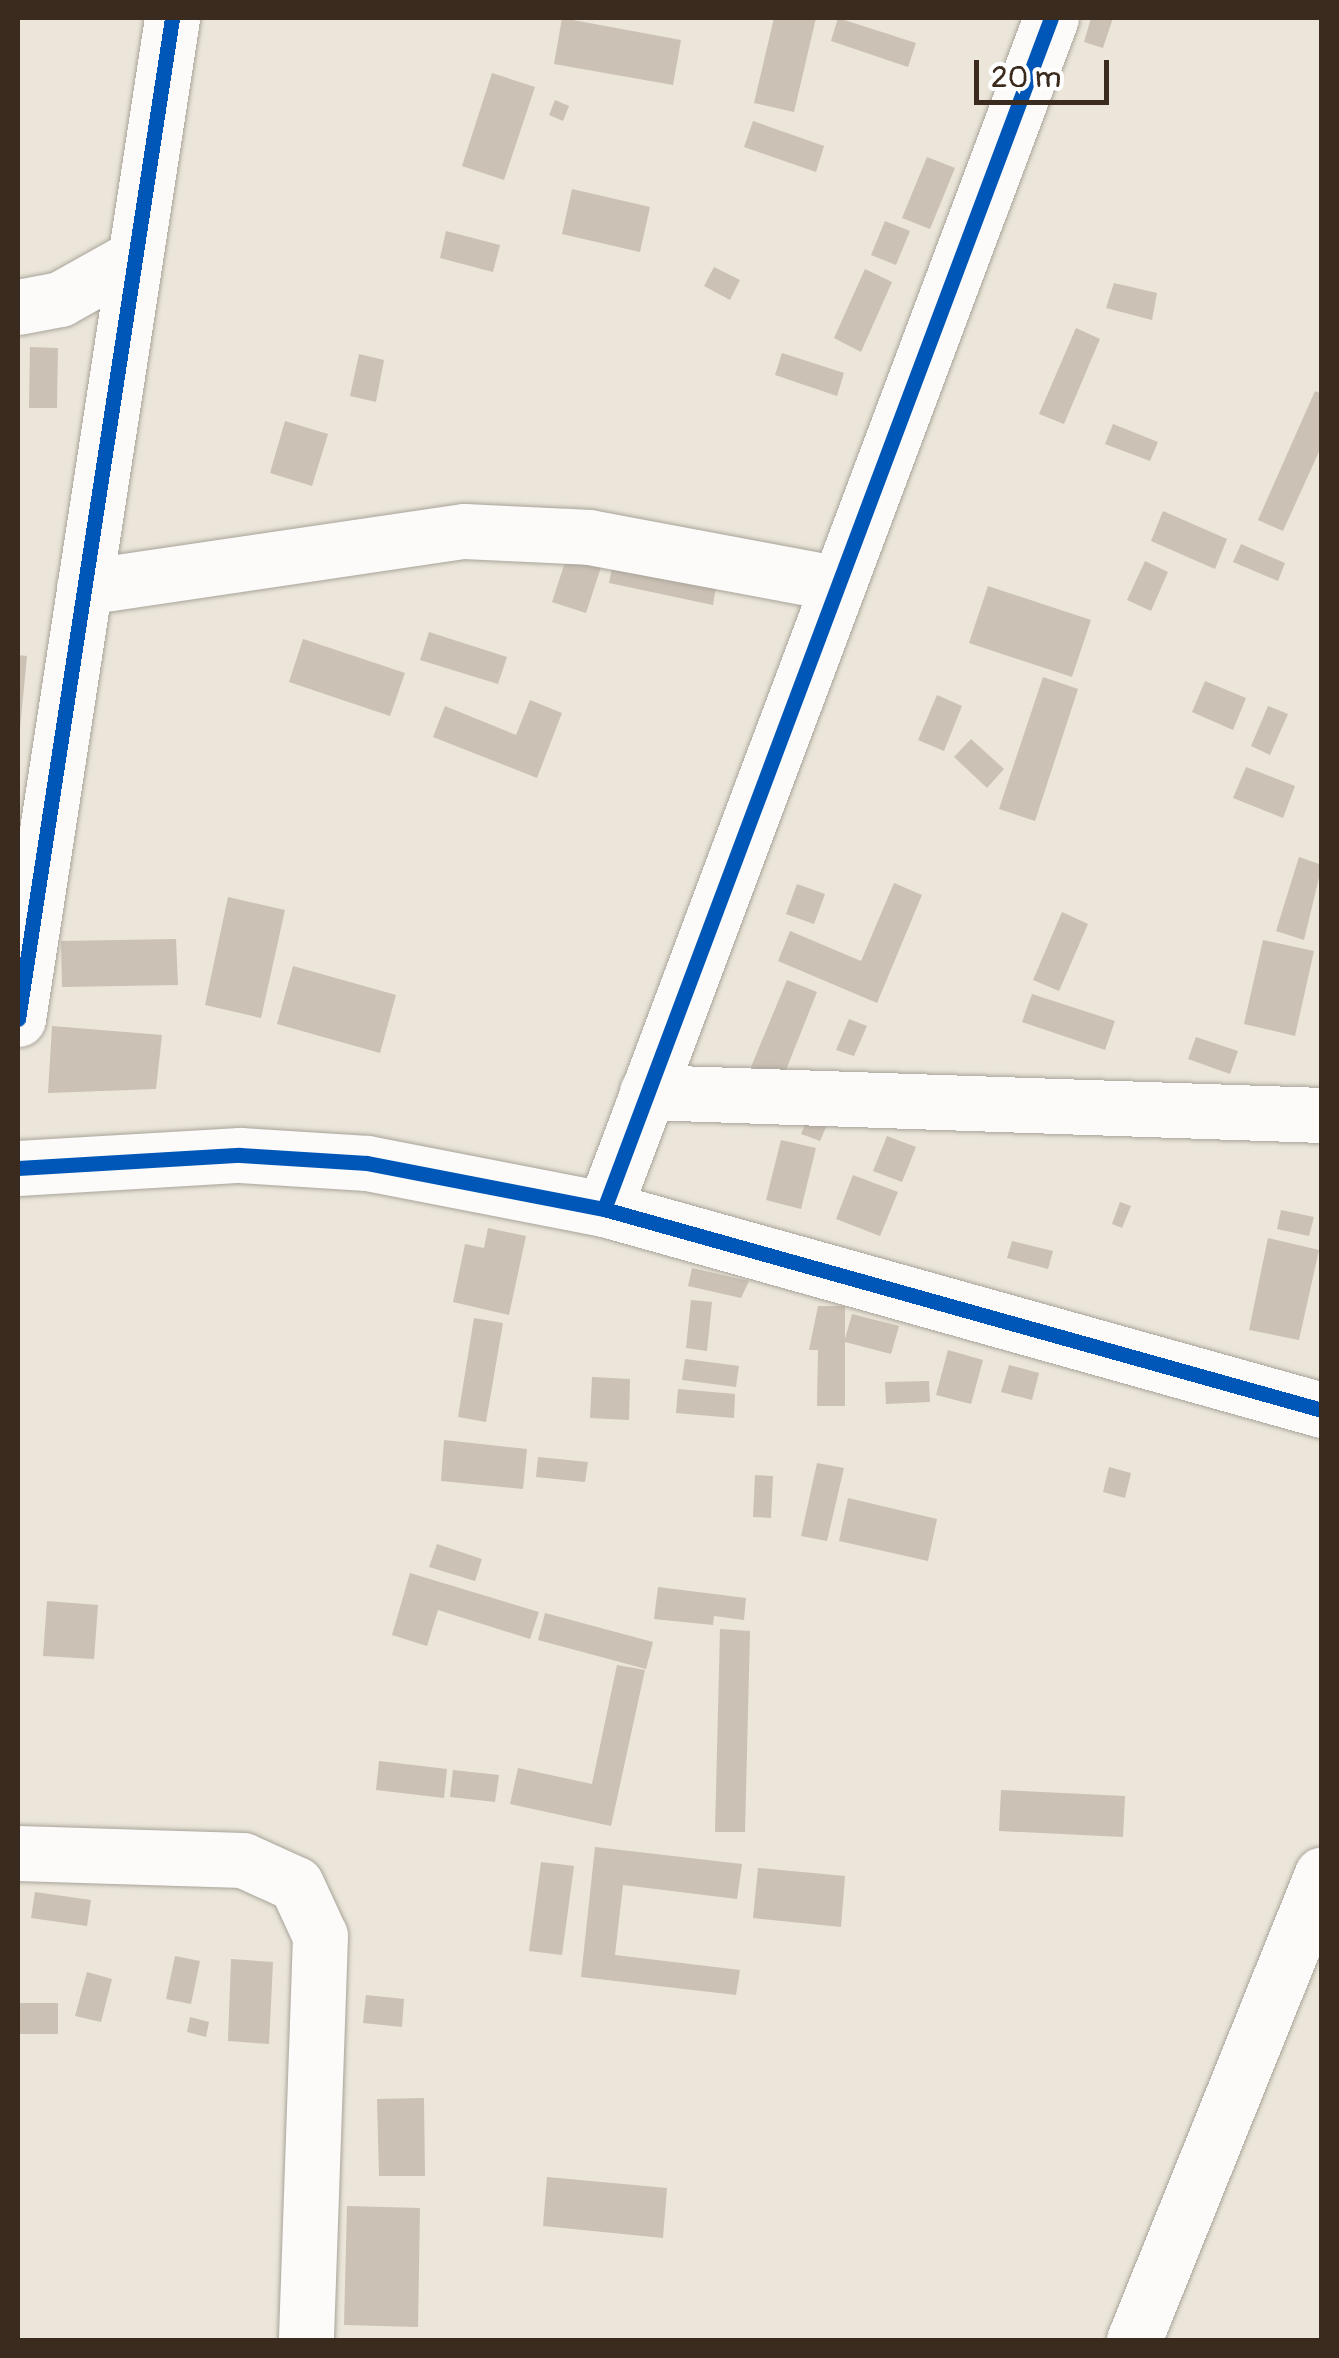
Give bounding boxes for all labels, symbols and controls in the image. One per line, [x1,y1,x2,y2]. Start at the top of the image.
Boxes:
scale bar [979,40,1114,102]
text: 20 m [991,59,1061,96]

